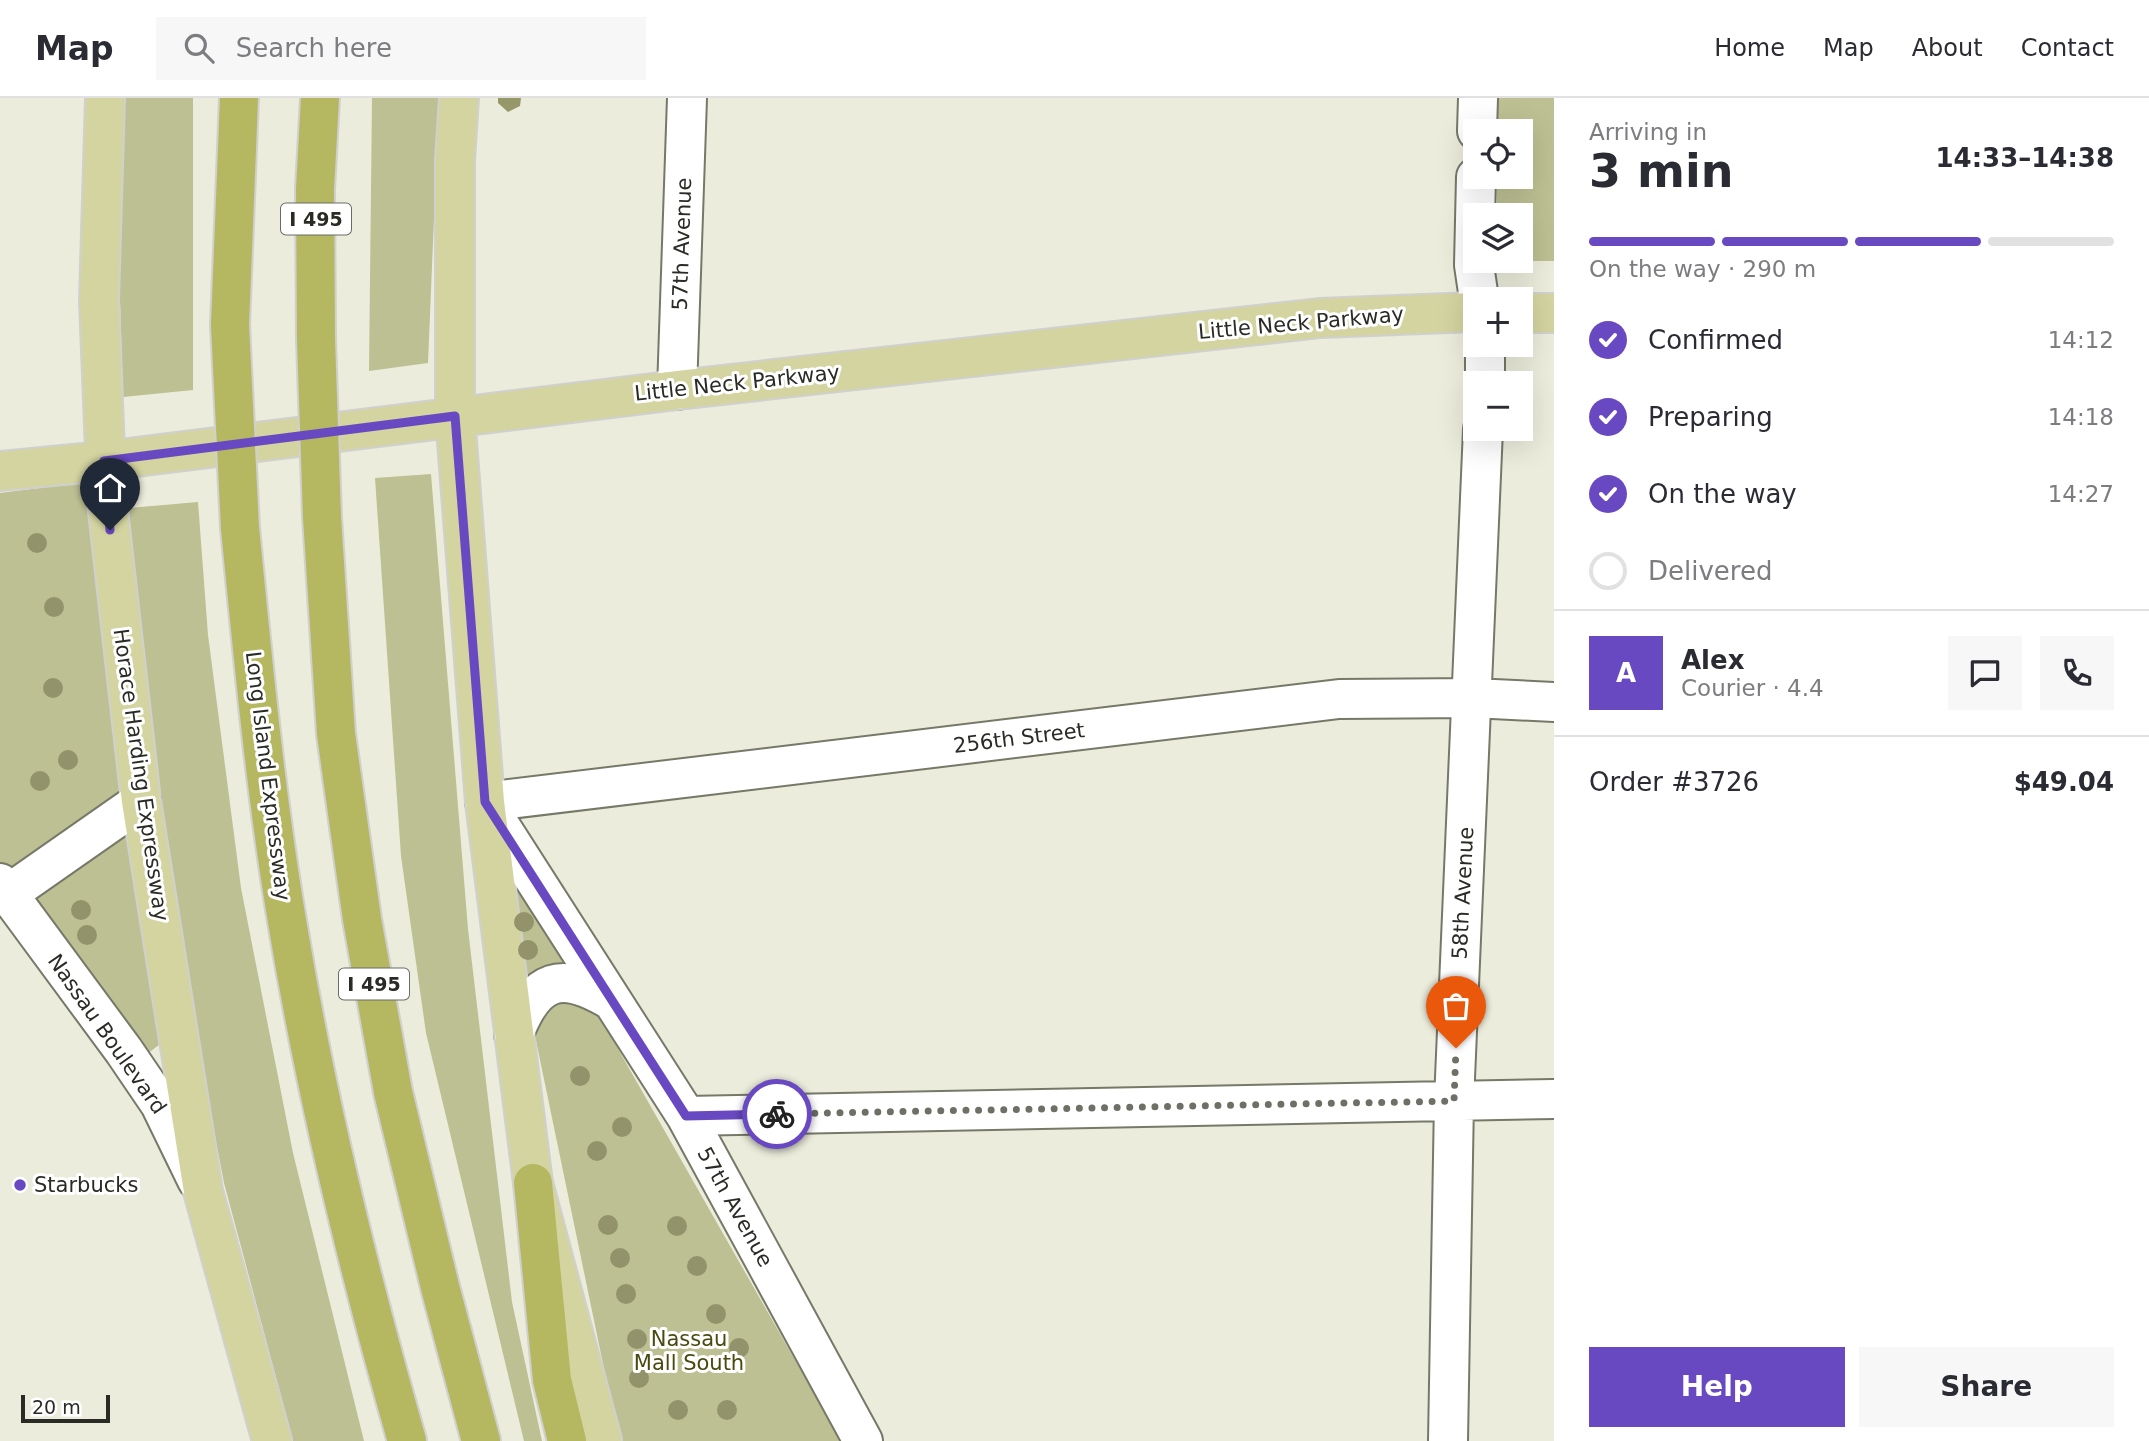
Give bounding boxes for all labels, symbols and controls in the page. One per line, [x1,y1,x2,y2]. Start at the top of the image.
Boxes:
search box [156,17,646,80]
text: Map [35,29,114,68]
icon: search [180,29,218,67]
text: Search here [236,33,392,63]
text: Home [1714,34,1785,62]
text: Map [1823,34,1874,62]
text: About [1912,34,1983,62]
text: Contact [2021,34,2114,62]
map controls [1463,119,1533,441]
button: locate [1463,119,1533,189]
text: Arriving in [1589,119,1707,145]
text: 14:33–14:38 [1935,143,2114,173]
text: 3 min [1589,144,1733,198]
street label: 57th Avenue [668,177,696,311]
road number: I 495 [281,203,351,234]
button: layers [1463,203,1533,273]
text: On the way · 290 m [1589,256,1816,282]
button: + [1463,287,1533,357]
street label: Little Neck Parkway [1197,302,1405,344]
icon: check [1589,321,1627,359]
text: Confirmed [1648,325,1783,355]
text: 14:12 [2048,327,2114,353]
street label: Little Neck Parkway [633,360,841,406]
button: − [1463,371,1533,441]
icon: check [1589,398,1627,436]
text: Preparing [1648,402,1773,432]
text: 14:18 [2048,404,2114,430]
pin [80,458,140,530]
icon: home [91,469,129,507]
icon: check [1589,475,1627,513]
text: On the way [1648,479,1797,509]
text: 14:27 [2048,481,2114,507]
text: Delivered [1648,556,1772,586]
street label: Horace Harding Expressway [109,627,173,923]
button: chat [1948,636,2022,710]
button: phone [2040,636,2114,710]
text: Alex [1681,645,1744,675]
street label: Long Island Expressway [241,650,295,902]
text: A [1616,658,1636,688]
text: Courier · 4.4 [1681,675,1824,701]
street label: 256th Street [952,718,1086,758]
text: Order #3726 [1589,767,1759,797]
text: $49.04 [2014,767,2114,797]
street label: 58th Avenue [1448,826,1478,960]
street label: Nassau Boulevard [43,949,171,1119]
road number: I 495 [339,968,409,1000]
pin [1426,976,1486,1048]
icon: bag [1437,987,1475,1025]
courier [742,1079,812,1149]
icon: bike [758,1095,796,1133]
street label: 57th Avenue [692,1143,778,1271]
place label: Starbucks [34,1173,138,1197]
marker: Starbucks [12,1177,28,1193]
park label: Nassau Mall South [634,1327,744,1375]
button: Help [1589,1347,1845,1427]
button: Share [1859,1347,2114,1427]
scale bar [21,1392,110,1424]
text: 20 m [32,1396,81,1418]

